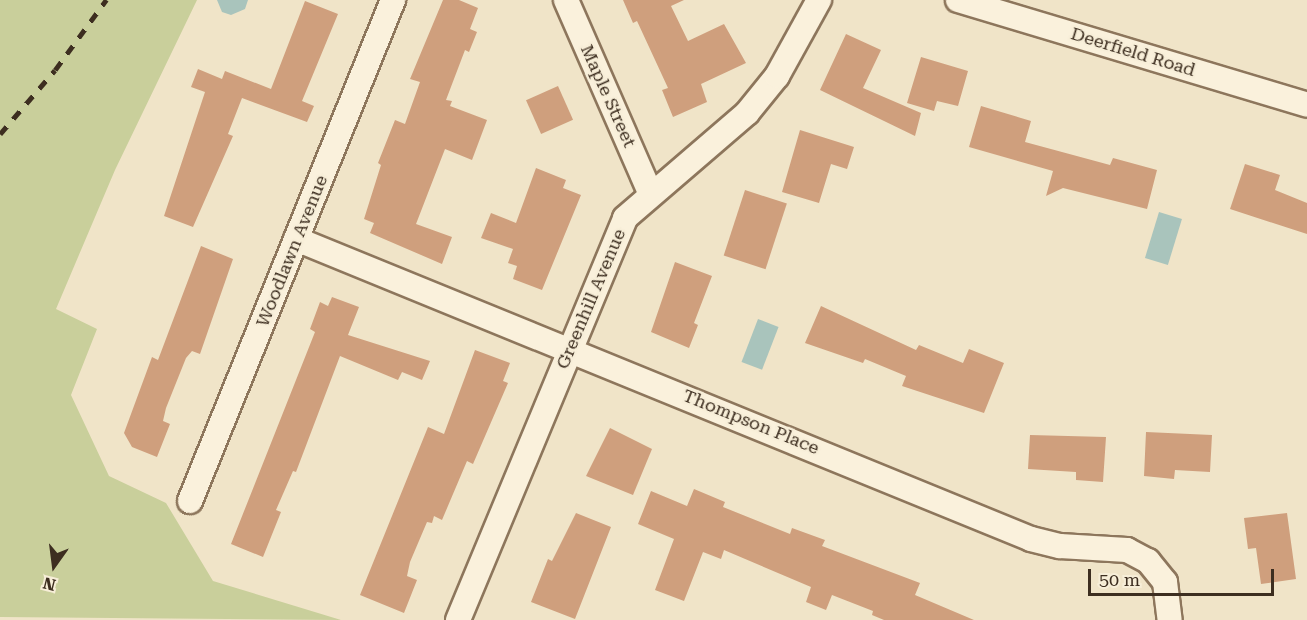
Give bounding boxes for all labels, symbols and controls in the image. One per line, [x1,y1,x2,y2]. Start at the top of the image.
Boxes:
street label: Deerfield Road [1068,23,1198,81]
street label: Maple Street [576,41,640,151]
street label: Woodlawn Avenue [252,172,332,330]
street label: Greenhill Avenue [552,226,630,372]
street label: Thompson Place [680,385,822,459]
north arrow [24,536,84,596]
scale bar [1091,557,1277,595]
text: 50 m [1099,569,1140,590]
text: N [41,573,58,595]

